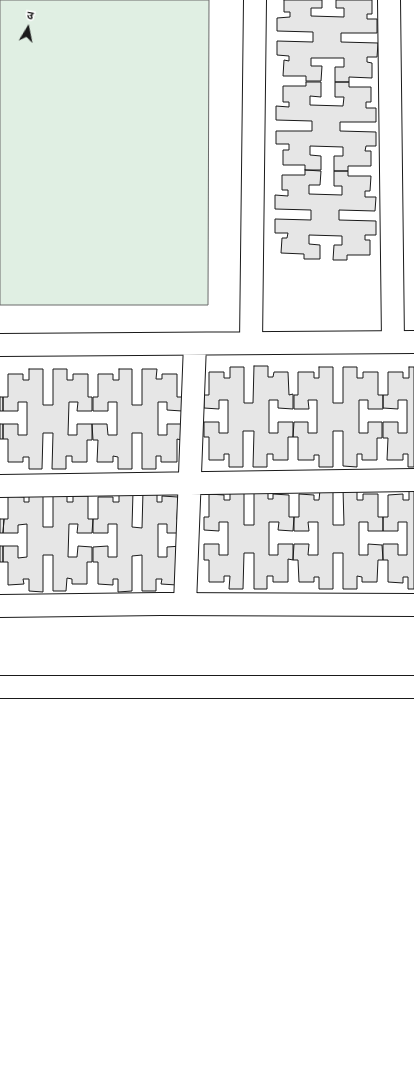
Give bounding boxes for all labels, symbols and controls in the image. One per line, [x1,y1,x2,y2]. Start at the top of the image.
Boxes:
north arrow [8,8,48,48]
text: उ [26,9,34,23]

